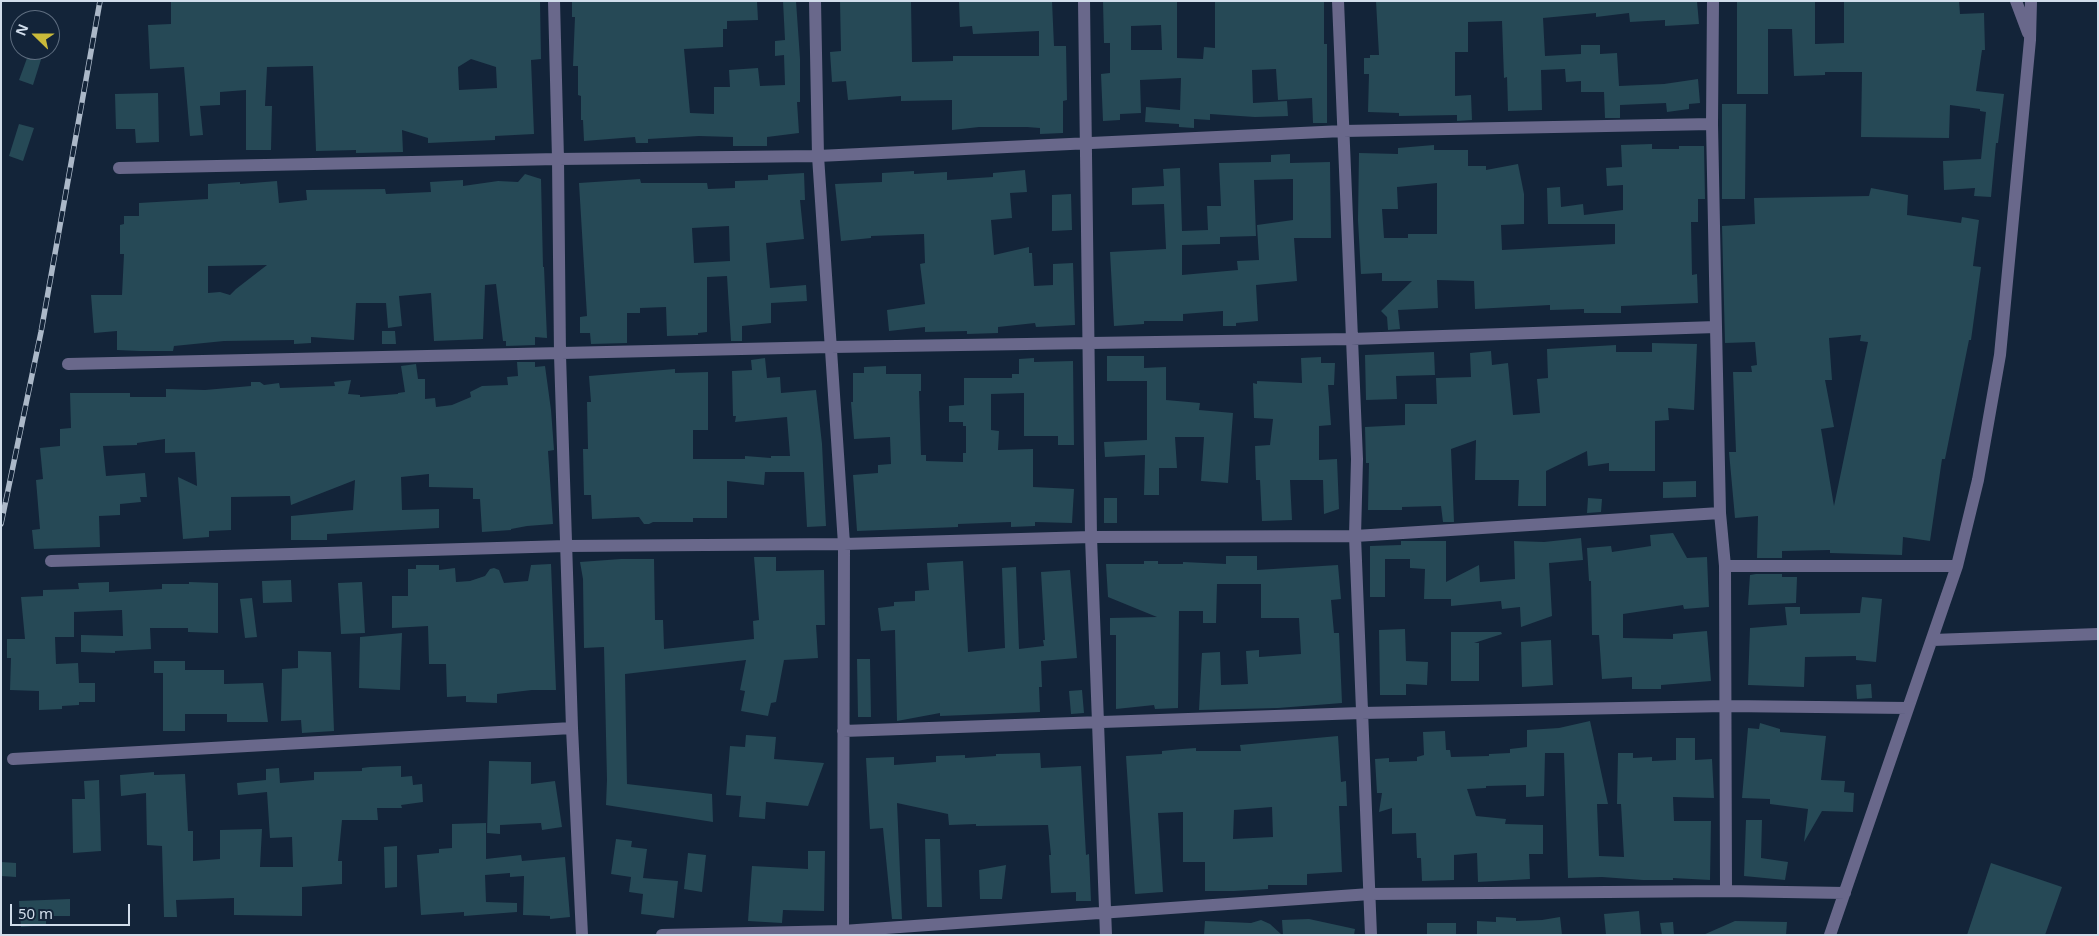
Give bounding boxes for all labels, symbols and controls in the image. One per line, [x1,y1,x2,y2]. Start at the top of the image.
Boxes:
north arrow [10,10,60,60]
text: N [11,21,32,38]
scale bar [12,894,132,926]
text: 50 m [18,903,53,923]

